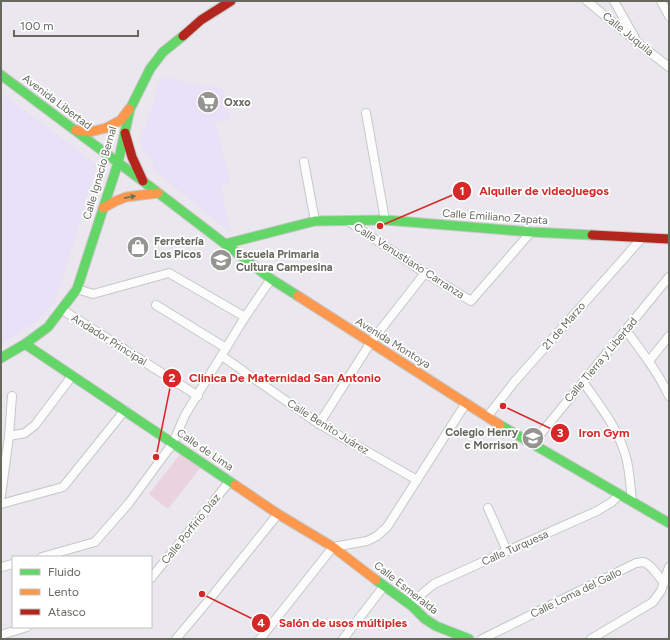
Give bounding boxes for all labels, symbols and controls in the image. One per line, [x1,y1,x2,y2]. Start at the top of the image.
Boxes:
street label: Calle Juquila [600,9,656,59]
scale bar [14,12,138,38]
text: 100 m [20,19,54,33]
street label: Avenida Libertad [20,72,94,132]
supermarket icon: Oxxo [195,89,221,115]
place label: Oxxo [224,96,251,109]
street label: Calle Ignacio Bernal [80,125,120,221]
callout: Alquiler de videojuegos [452,179,617,203]
text: 1 [459,184,465,198]
text: Alquiler de videojuegos [479,184,609,198]
one-way arrow [124,194,136,200]
street label: Calle Emiliano Zapata [442,207,548,227]
street label: Calle Venustiano Carranza [351,220,467,302]
shop icon: Ferretería Los Picos [125,234,151,260]
place label: Ferretería Los Picos [154,235,204,261]
school or university icon: Escuela Primaria Cultura Campesina [208,247,234,273]
place label: Escuela Primaria Cultura Campesina [236,248,333,274]
street label: 21 de Marzo [540,299,588,353]
street label: Andador Principal [69,312,149,368]
street label: Avenida Montoya [353,315,433,371]
street label: Calle Tierra y Libertad [562,315,640,405]
callout: Clinica De Maternidad San Antonio [162,366,389,390]
text: 2 [169,371,176,385]
text: Clinica De Maternidad San Antonio [189,371,381,385]
street label: Calle Benito Juárez [285,397,371,457]
callout: Iron Gym [550,421,637,445]
school or university icon: Colegio Henry c Morrison [520,425,546,451]
street label: Calle de Lima [174,426,236,474]
place label: Colegio Henry c Morrison [445,426,519,452]
text: 3 [557,426,564,440]
text: Iron Gym [579,426,629,440]
street label: Calle Porfirio Díaz [159,491,223,567]
street label: Calle Turquesa [480,527,550,569]
legend [12,556,152,628]
street label: Calle Esmeralda [371,559,441,617]
text: Fluido [48,565,81,579]
street label: Calle Loma del Gallo [528,565,624,621]
text: Lento [48,585,79,599]
text: Atasco [48,605,86,619]
callout: Salón de usos múltiples [251,611,416,635]
text: 4 [257,616,265,630]
text: Salón de usos múltiples [279,616,408,630]

